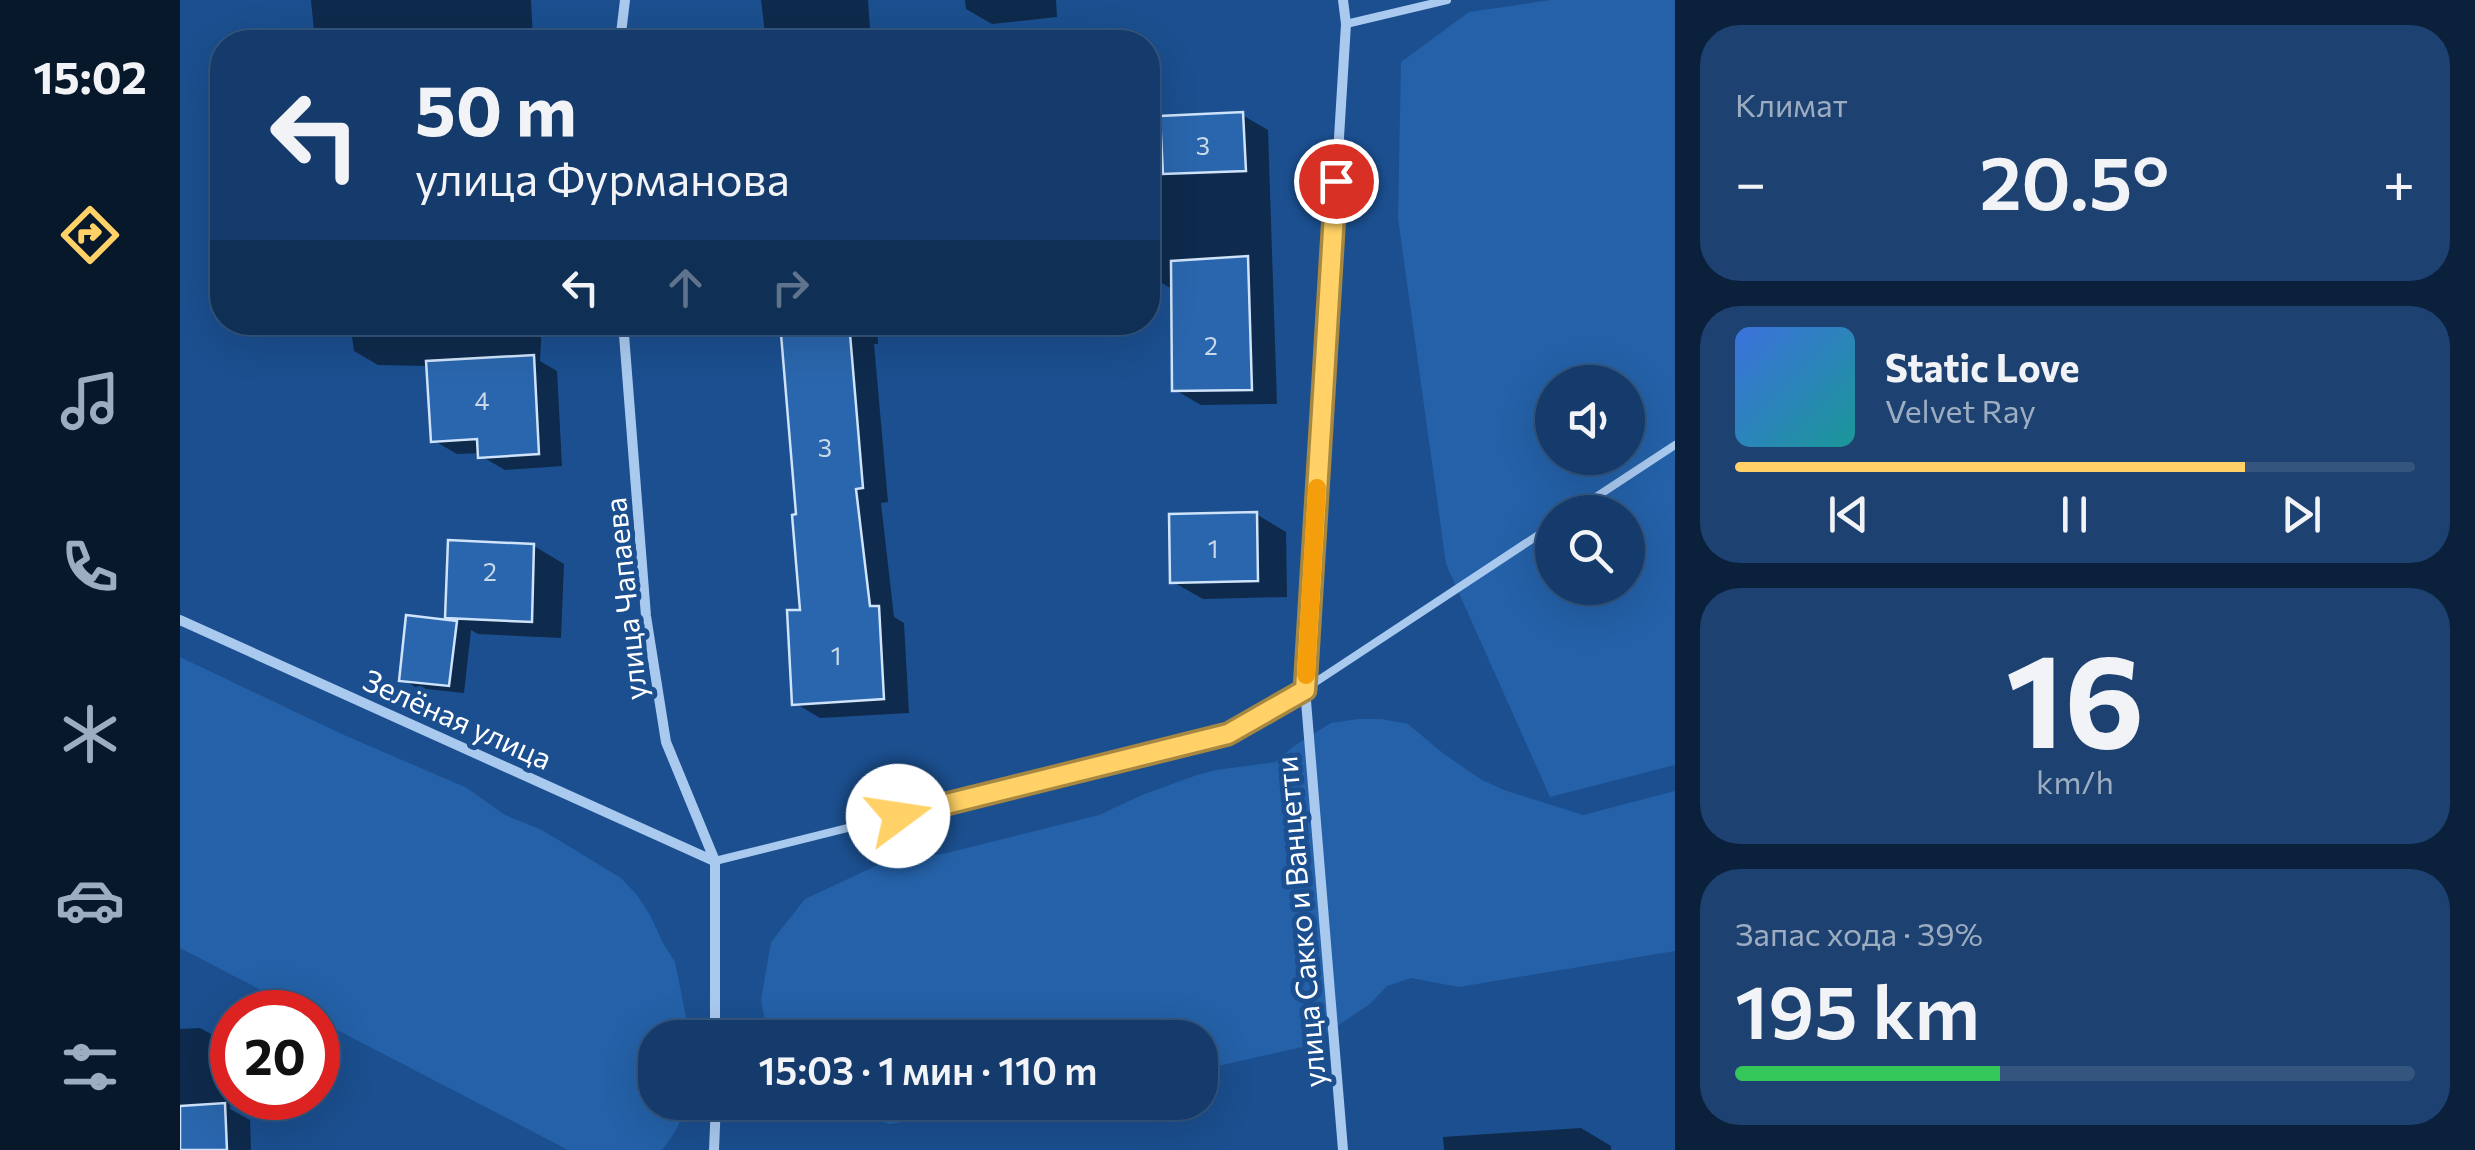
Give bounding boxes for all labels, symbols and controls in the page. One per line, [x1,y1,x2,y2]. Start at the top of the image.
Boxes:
text: 15:02 [33,48,147,103]
text: 50 m [415,65,577,150]
icon: left [250,70,380,200]
text: Климат [1735,84,1848,124]
house number: 3 [1196,130,1210,160]
text: 20.5° [1979,134,2169,225]
pin [1294,139,1379,224]
text: − [1735,147,1766,214]
text: + [2383,147,2415,214]
text: улица Фурманова [415,150,790,205]
icon: arrive [1309,154,1364,209]
icon: directions [55,200,125,270]
icon: left [553,260,608,315]
icon: ahead [658,260,713,315]
icon: right [763,260,818,315]
house number: 2 [1204,330,1218,360]
text: Static Love [1885,343,2080,390]
map controls [1535,365,1645,605]
button: sound [1535,365,1645,475]
icon: music [55,366,125,436]
house number: 4 [474,385,490,415]
text: Velvet Ray [1885,390,2036,430]
house number: 3 [818,432,832,462]
icon: previous [1821,487,1876,542]
icon: pause [2047,487,2102,542]
icon: next [2274,487,2329,542]
button: search [1535,495,1645,605]
street label: улица Чапаева [595,496,653,702]
icon: phone [55,532,125,602]
house number: 1 [1208,533,1218,563]
house number: 2 [483,556,497,586]
text: 16 [2005,616,2145,775]
house number: 1 [831,640,841,670]
street label: Зелёная улица [358,660,558,776]
icon: climate [55,699,125,769]
street label: улица Сакко и Ванцетти [1266,755,1332,1089]
text: km/h [2036,761,2114,801]
position arrow [846,764,950,868]
icon: car [55,865,125,935]
text: Запас хода · 39% [1735,913,1983,953]
text: 195 km [1735,963,1980,1054]
speed limit sign: 20 [210,990,340,1120]
icon: filters [55,1032,125,1102]
text: 15:03 · 1 мин · 110 m [758,1046,1098,1093]

